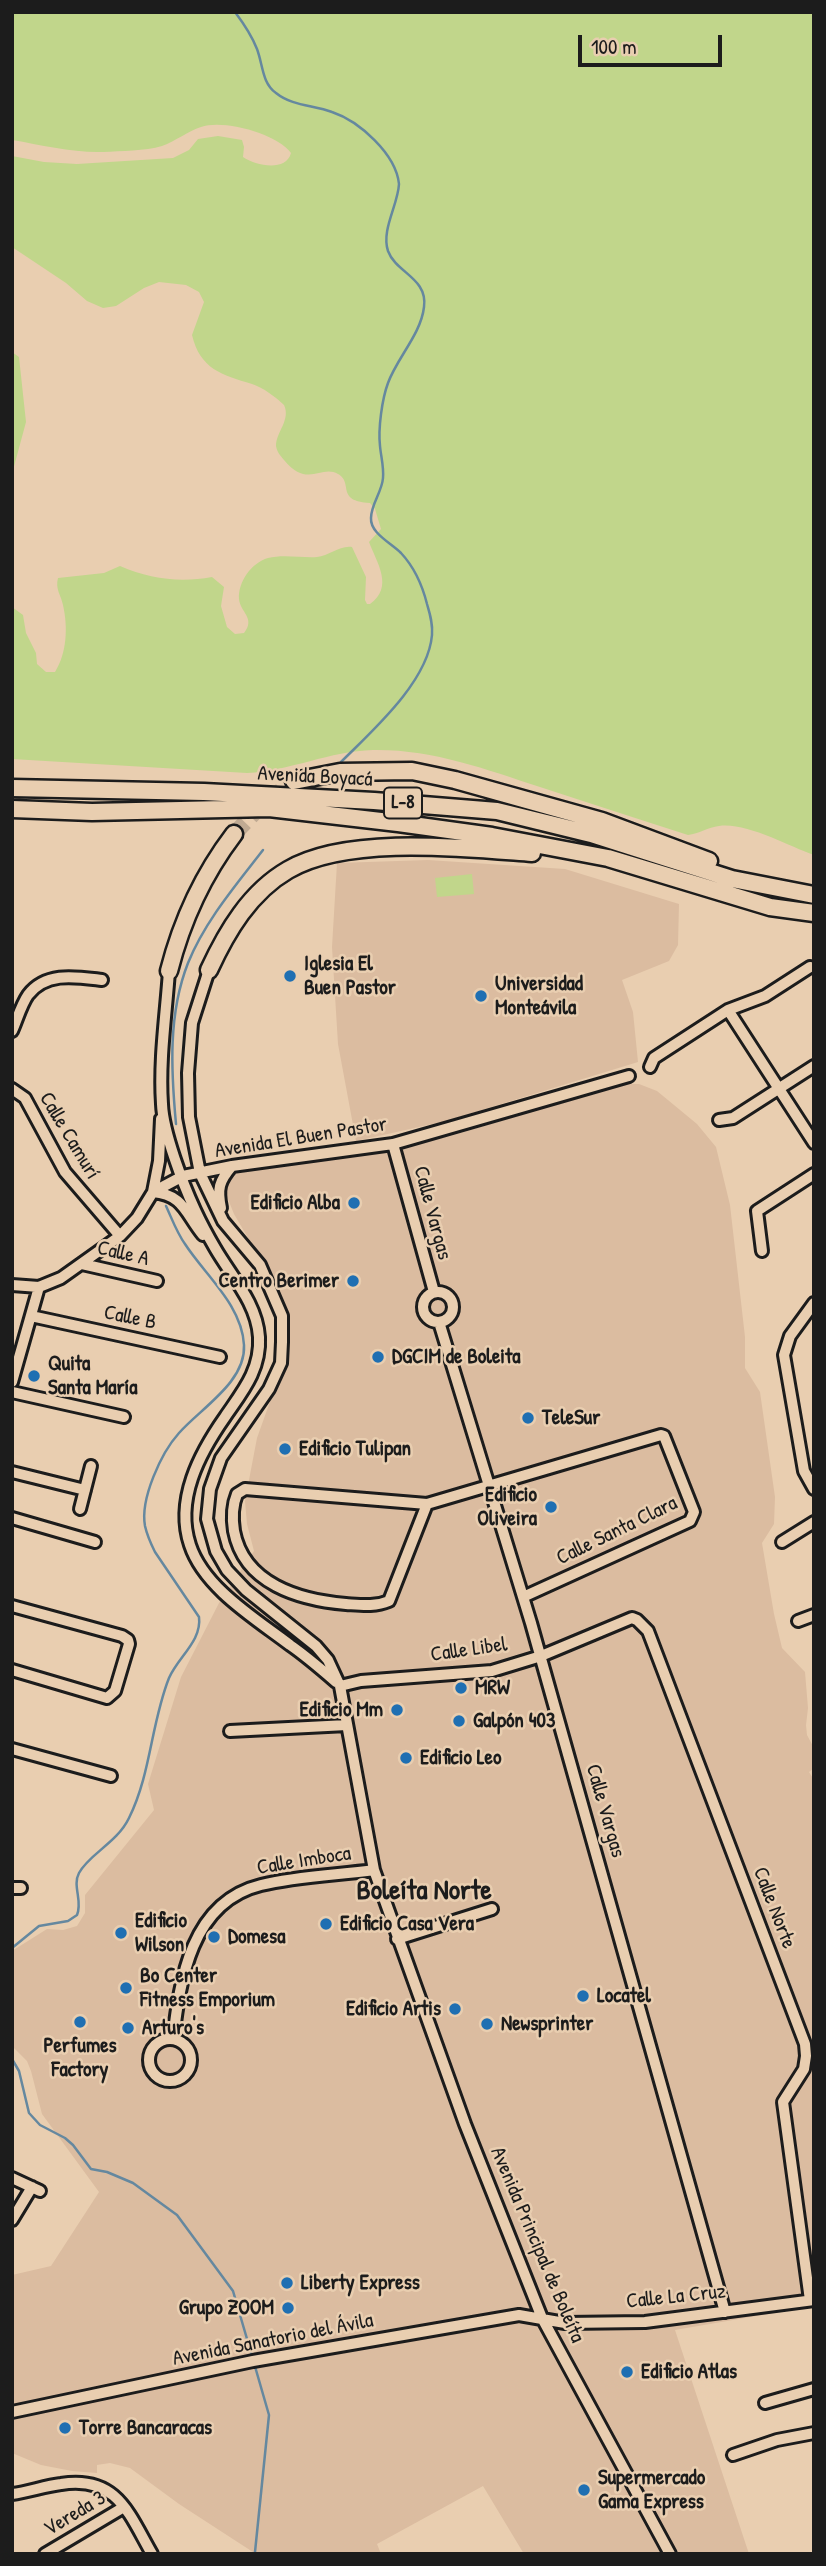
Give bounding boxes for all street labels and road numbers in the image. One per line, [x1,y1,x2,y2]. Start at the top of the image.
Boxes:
street label: Avenida Boyacá [257,761,373,793]
road number: L-8 [384,788,422,818]
street label: Calle Camurí [33,1088,105,1184]
street label: Avenida El Buen Pastor [213,1112,389,1164]
street label: Calle Vargas [407,1163,457,1263]
street label: Calle A [95,1236,151,1272]
street label: Calle B [102,1300,158,1336]
street label: Calle Santa Clara [552,1491,682,1571]
street label: Calle Libel [429,1632,509,1668]
street label: Calle Vargas [580,1762,630,1860]
street label: Calle Imboca [255,1841,353,1881]
street label: Calle Norte [747,1864,801,1952]
street label: Avenida Principal de Boleíta [484,2143,590,2347]
street label: Calle La Cruz [625,2279,727,2315]
street label: Avenida Sanatorio del Ávila [170,2308,376,2372]
street label: Vereda 3 [40,2486,110,2542]

